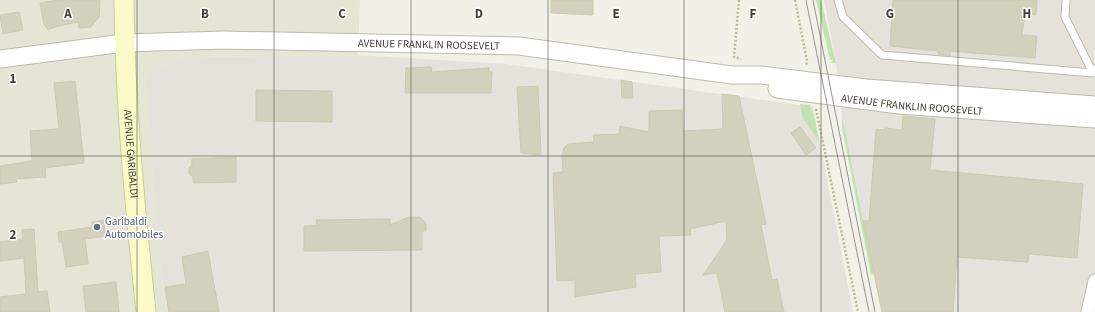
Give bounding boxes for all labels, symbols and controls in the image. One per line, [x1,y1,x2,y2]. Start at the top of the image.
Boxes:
text: A [63,5,72,23]
text: B [201,5,209,23]
text: C [338,5,346,23]
text: D [475,5,483,23]
text: E [612,5,620,23]
text: F [750,5,757,23]
text: G [886,5,894,23]
text: H [1023,5,1031,23]
street label: AVENUE FRANKLIN ROOSEVELT [358,35,500,53]
text: 1 [10,70,17,88]
street label: AVENUE FRANKLIN ROOSEVELT [840,90,984,118]
street label: AVENUE GARIBALDI [121,109,142,199]
place label: Garibaldi Automobiles [105,214,164,242]
marker: Garibaldi Automobiles [92,222,102,232]
text: 2 [10,226,17,244]

